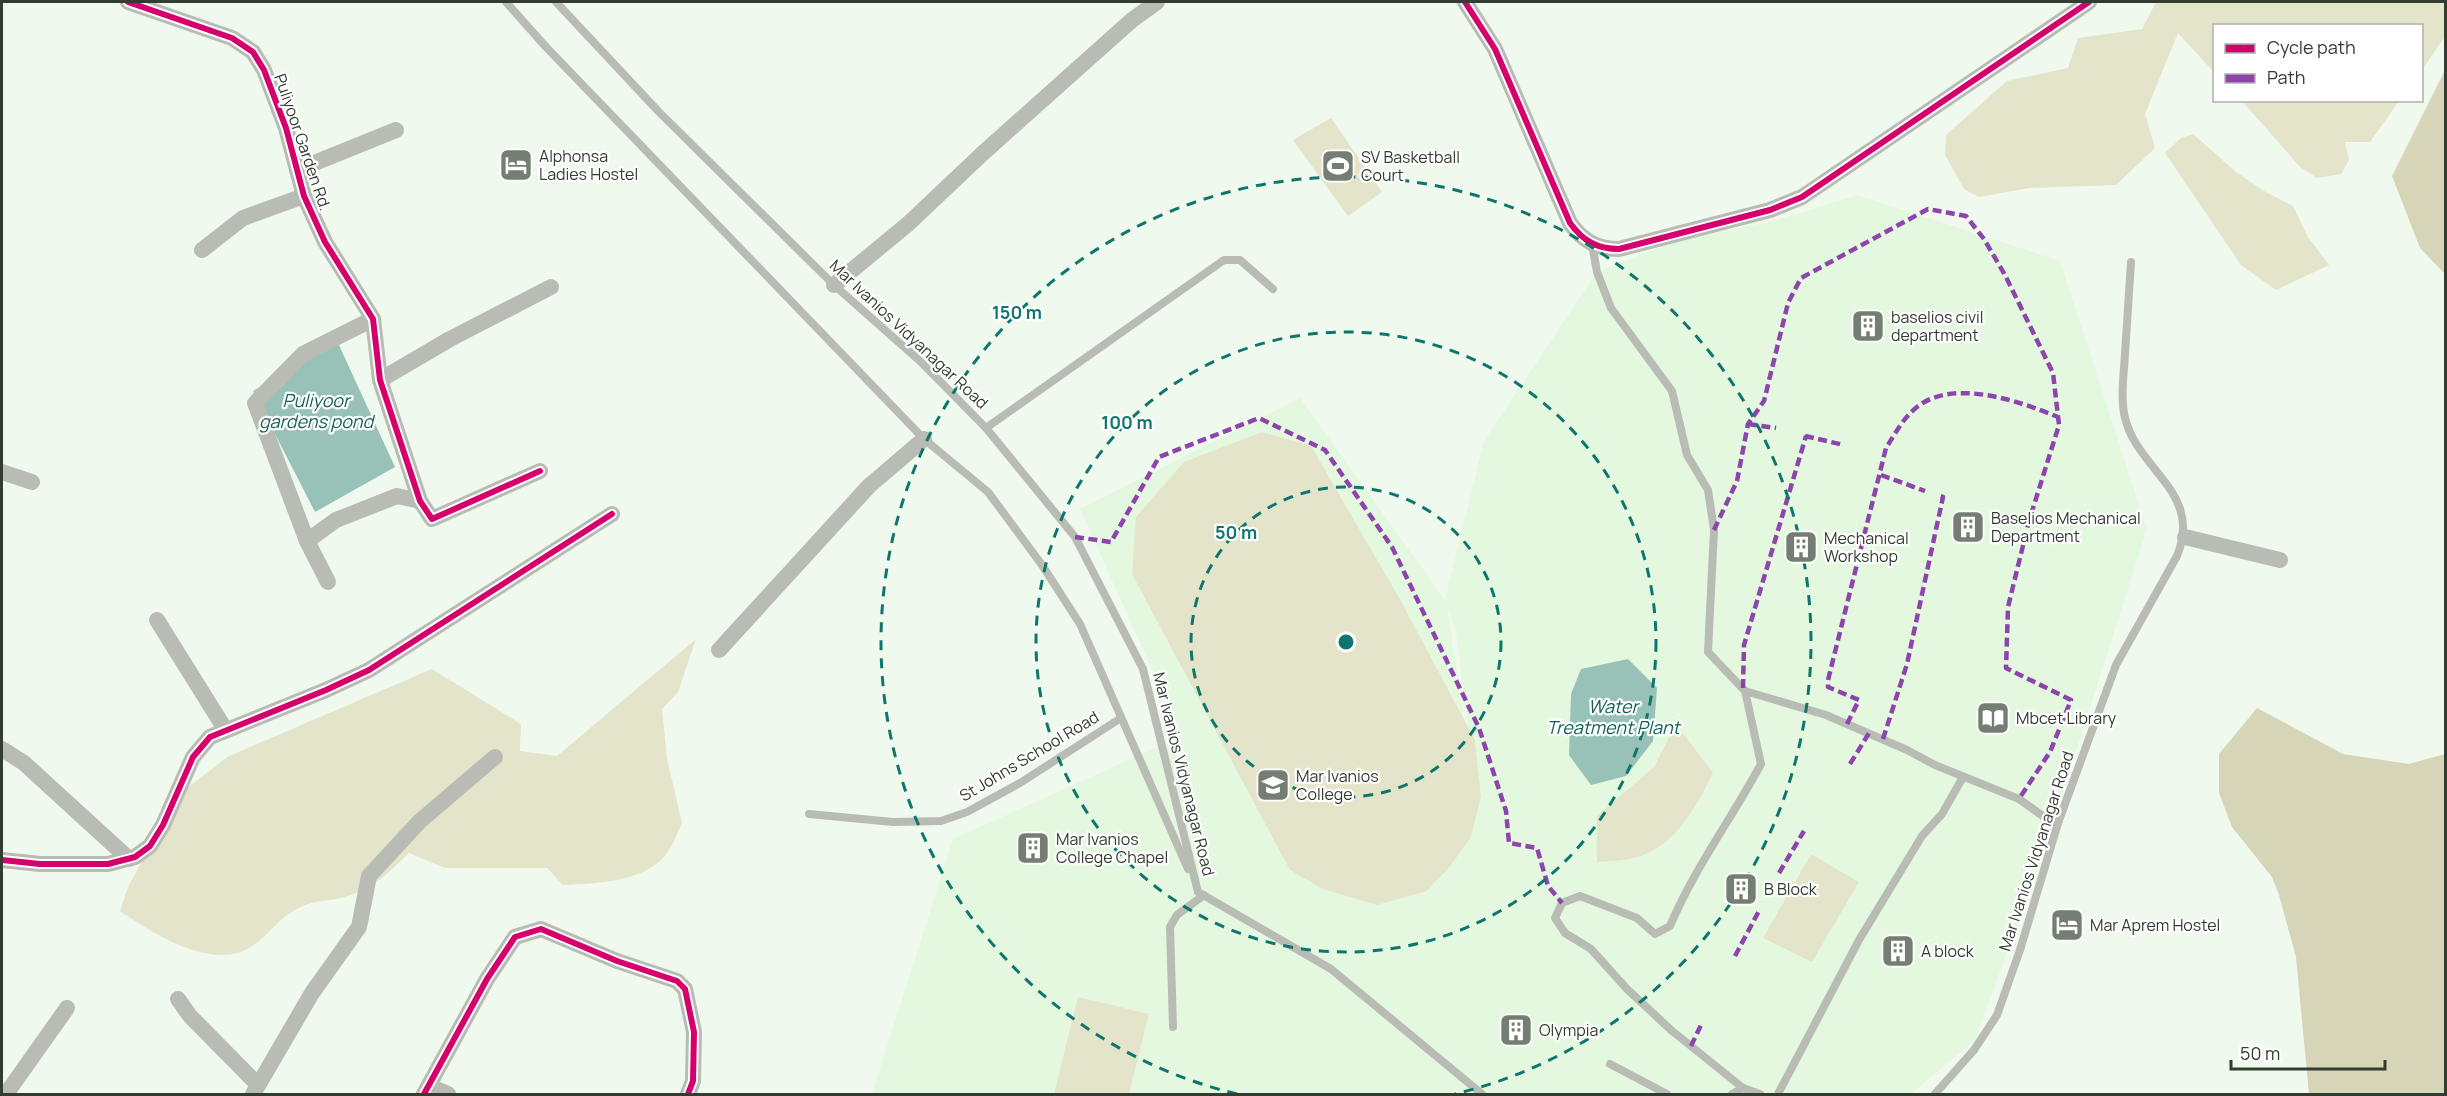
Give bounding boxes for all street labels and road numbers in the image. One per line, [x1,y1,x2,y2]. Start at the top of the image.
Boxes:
street label: Puliyoor Garden Rd. [269,71,337,213]
street label: Mar Ivanios Vidyanagar Road [825,255,993,413]
street label: Mar Ivanios Vidyanagar Road [1148,670,1220,878]
street label: St Johns School Road [955,706,1103,806]
street label: Mar Ivanios Vidyanagar Road [1993,748,2079,954]

